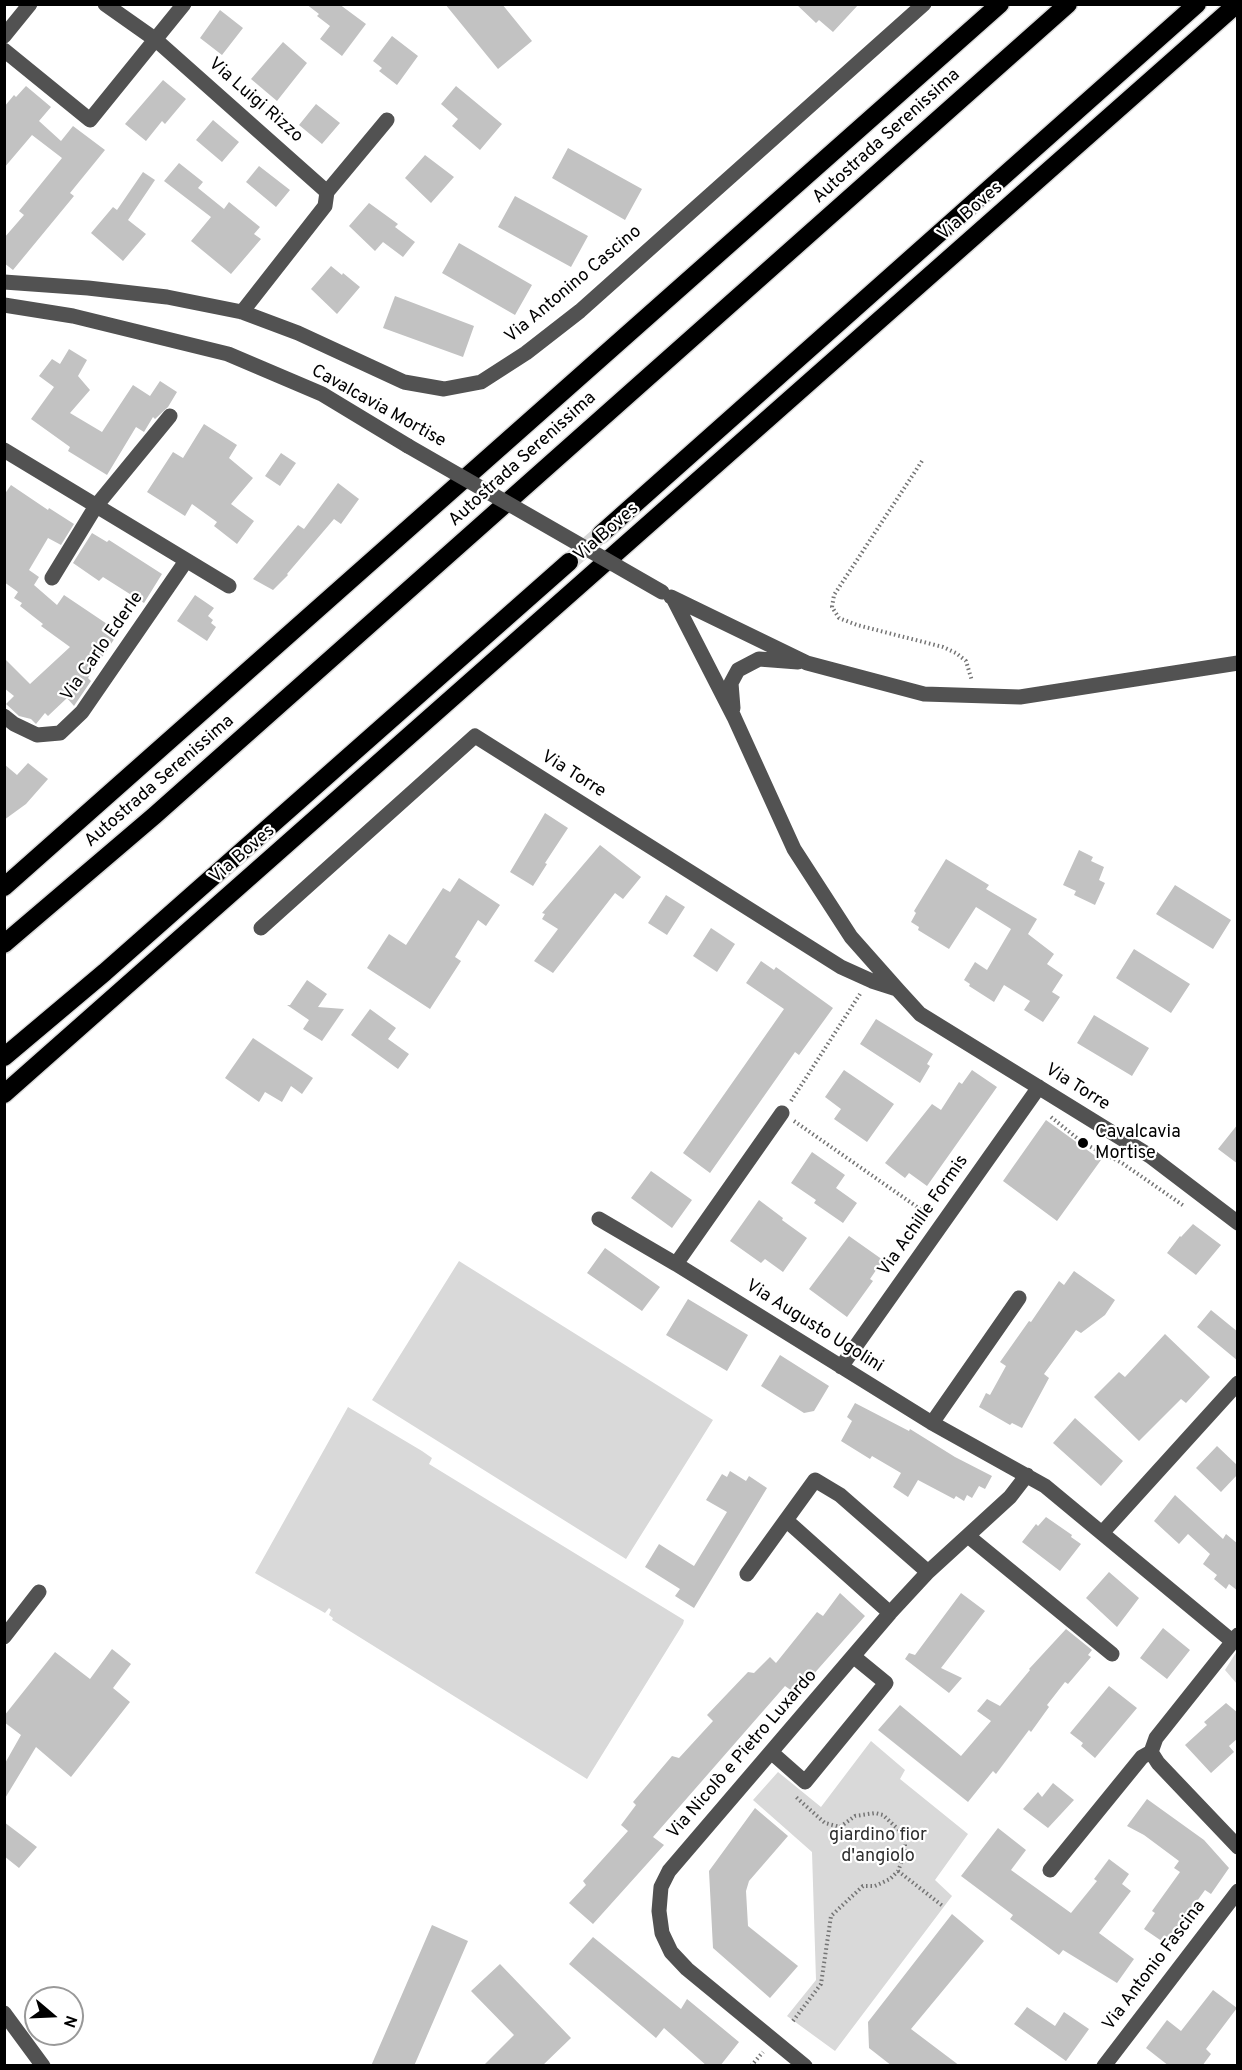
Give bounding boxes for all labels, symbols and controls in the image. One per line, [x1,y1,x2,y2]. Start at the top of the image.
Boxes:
street label: Via Luigi Rizzo [203,54,307,148]
street label: Autostrada Serenissima [809,65,965,209]
street label: Via Boves [934,178,1008,246]
street label: Via Antonino Cascino [501,222,647,348]
street label: Cavalcavia Mortise [307,361,449,453]
street label: Autostrada Serenissima [445,388,601,532]
street label: Via Boves [570,499,644,567]
street label: Via Carlo Ederle [57,588,149,706]
street label: Autostrada Serenissima [81,711,239,853]
street label: Via Torre [537,747,609,803]
street label: Via Boves [206,821,280,889]
street label: Via Torre [1041,1060,1113,1116]
place label: Cavalcavia Mortise [1095,1122,1181,1164]
marker: Cavalcavia Mortise [1076,1136,1090,1150]
street label: Via Achille Formis [874,1151,974,1281]
street label: Via Augusto Ugolini [741,1276,887,1378]
street label: Via Nicolò e Pietro Luxardo [664,1666,822,1844]
park label: giardino fior d'angiolo [829,1825,927,1868]
street label: Via Antonio Fascina [1099,1897,1211,2035]
north arrow [24,1986,84,2046]
text: N [58,2013,80,2030]

